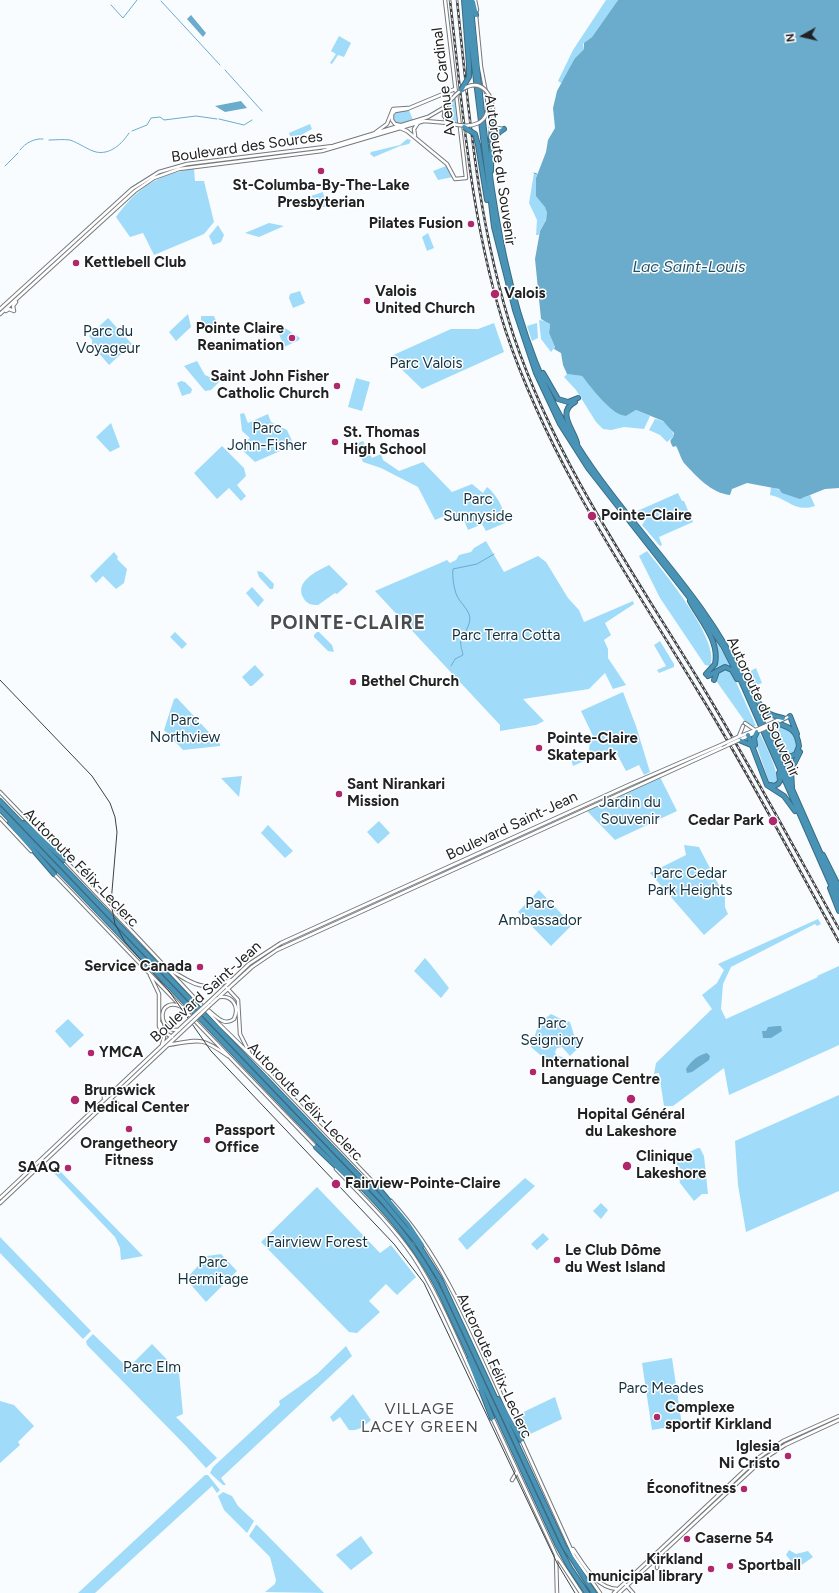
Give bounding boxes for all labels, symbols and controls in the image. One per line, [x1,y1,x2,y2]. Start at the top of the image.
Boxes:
north arrow [783,16,823,56]
street label: Avenue Cardinal [428,27,460,137]
text: N [784,33,798,43]
street label: Autoroute du Souvenir [480,93,520,247]
street label: Boulevard des Sources [170,127,324,167]
marker: St-Columba-By-The-Lake Presbyterian [316,166,326,176]
place label: St-Columba-By-The-Lake Presbyterian [233,177,409,212]
place label: Pilates Fusion [369,215,463,233]
marker: Pilates Fusion [466,219,476,229]
place label: Kettlebell Club [84,254,186,272]
water label: Lac Saint-Louis [633,257,745,277]
marker: Kettlebell Club [71,258,81,268]
place label: Valois United Church [375,283,475,318]
place label: Valois [504,285,546,303]
marker: Valois [489,288,501,300]
marker: Valois United Church [362,296,372,306]
place label: Pointe Claire Reanimation [196,320,284,355]
park label: Parc du Voyageur [76,323,140,358]
marker: Pointe Claire Reanimation [287,333,297,343]
park label: Parc Valois [390,355,462,373]
place label: Saint John Fisher Catholic Church [210,368,329,403]
marker: Saint John Fisher Catholic Church [332,381,342,391]
park label: Parc John-Fisher [227,420,307,455]
place label: St. Thomas High School [343,424,426,459]
marker: St. Thomas High School [330,437,340,447]
park label: Parc Sunnyside [443,491,513,526]
place label: Pointe-Claire [601,507,692,525]
marker: Pointe-Claire [586,510,598,522]
district label: POINTE-CLAIRE [270,612,426,634]
park label: Parc Terra Cotta [452,627,560,645]
street label: Autoroute du Souvenir [723,634,803,780]
place label: Bethel Church [361,673,459,691]
marker: Bethel Church [348,677,358,687]
park label: Parc Northview [150,712,220,747]
place label: Pointe-Claire Skatepark [547,730,638,765]
marker: Pointe-Claire Skatepark [534,743,544,753]
place label: Sant Nirankari Mission [347,776,445,811]
street label: Boulevard Saint-Jean [443,788,581,864]
marker: Sant Nirankari Mission [334,789,344,799]
park label: Jardin du Souvenir [599,794,661,829]
street label: Autoroute Félix-Leclerc [20,805,142,931]
place label: Cedar Park [688,812,764,830]
marker: Cedar Park [767,815,779,827]
park label: Parc Cedar Park Heights [647,865,733,900]
park label: Parc Ambassador [498,895,582,930]
street label: Boulevard Saint-Jean [147,937,265,1047]
place label: Service Canada [84,958,192,976]
marker: Service Canada [195,962,205,972]
park label: Parc Seigniory [520,1015,584,1050]
street label: Autoroute Félix-Leclerc [244,1039,366,1165]
place label: YMCA [99,1044,143,1062]
marker: YMCA [86,1048,96,1058]
place label: International Language Centre [541,1054,660,1089]
marker: International Language Centre [528,1067,538,1077]
place label: Brunswick Medical Center [84,1082,189,1117]
marker: Hopital Général du Lakeshore [625,1093,637,1105]
marker: Brunswick Medical Center [69,1094,81,1106]
place label: Hopital Général du Lakeshore [577,1106,685,1141]
place label: Passport Office [215,1122,275,1157]
marker: Orangetheory Fitness [124,1124,134,1134]
place label: Orangetheory Fitness [80,1135,178,1170]
marker: Passport Office [202,1135,212,1145]
place label: Clinique Lakeshore [636,1148,706,1183]
place label: SAAQ [18,1159,60,1177]
marker: Clinique Lakeshore [621,1160,633,1172]
marker: SAAQ [63,1163,73,1173]
place label: Fairview-Pointe-Claire [345,1175,501,1193]
marker: Fairview-Pointe-Claire [330,1178,342,1190]
park label: Fairview Forest [266,1234,368,1252]
place label: Le Club Dôme du West Island [565,1242,666,1277]
park label: Parc Hermitage [177,1254,249,1289]
marker: Le Club Dôme du West Island [552,1255,562,1265]
street label: Autoroute Félix-Leclerc [453,1291,535,1441]
park label: Parc Elm [123,1359,181,1377]
park label: Parc Meades [618,1380,704,1398]
district label: VILLAGE LACEY GREEN [361,1399,479,1437]
place label: Complexe sportif Kirkland [665,1399,772,1434]
marker: Complexe sportif Kirkland [652,1412,662,1422]
place label: Iglesia Ni Cristo [719,1438,780,1473]
marker: Iglesia Ni Cristo [783,1451,793,1461]
place label: Éconofitness [646,1480,736,1498]
marker: Éconofitness [739,1484,749,1494]
place label: Caserne 54 [695,1530,773,1548]
marker: Caserne 54 [682,1534,692,1544]
place label: Kirkland municipal library [588,1551,703,1586]
place label: Sportball [738,1557,801,1575]
marker: Sportball [725,1561,735,1571]
marker: Kirkland municipal library [706,1564,716,1574]

